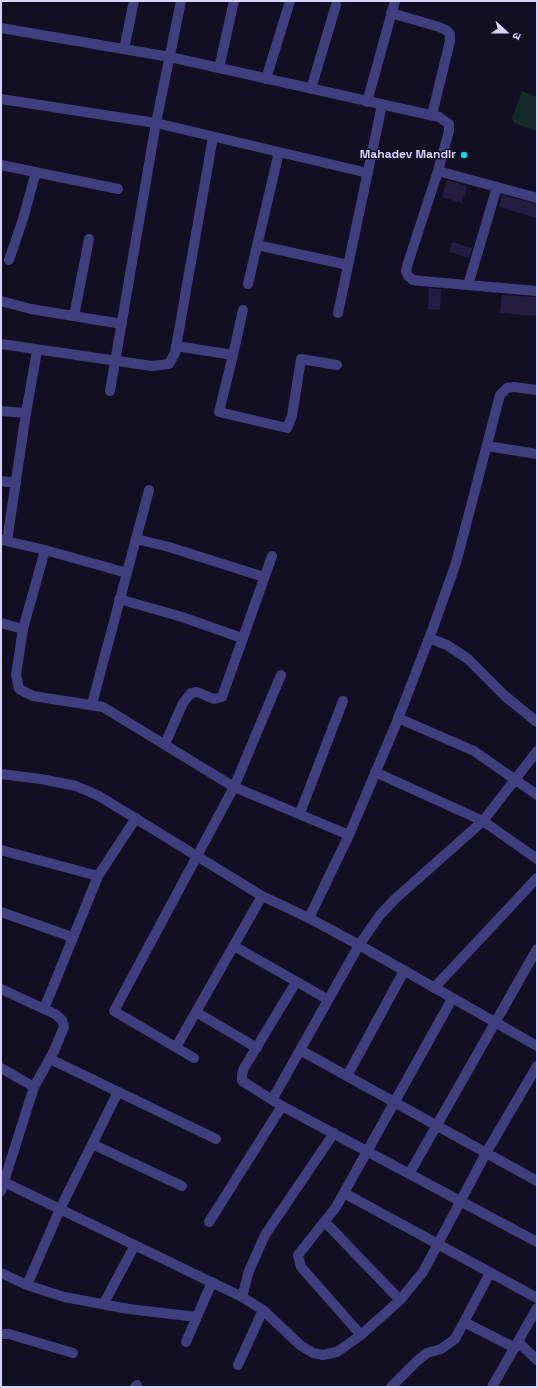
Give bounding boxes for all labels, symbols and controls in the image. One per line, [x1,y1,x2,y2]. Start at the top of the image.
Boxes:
north arrow [486,12,526,52]
text: उ [510,31,525,42]
place label: Mahadev Mandir [360,148,456,162]
marker: Mahadev Mandir [459,150,469,160]

